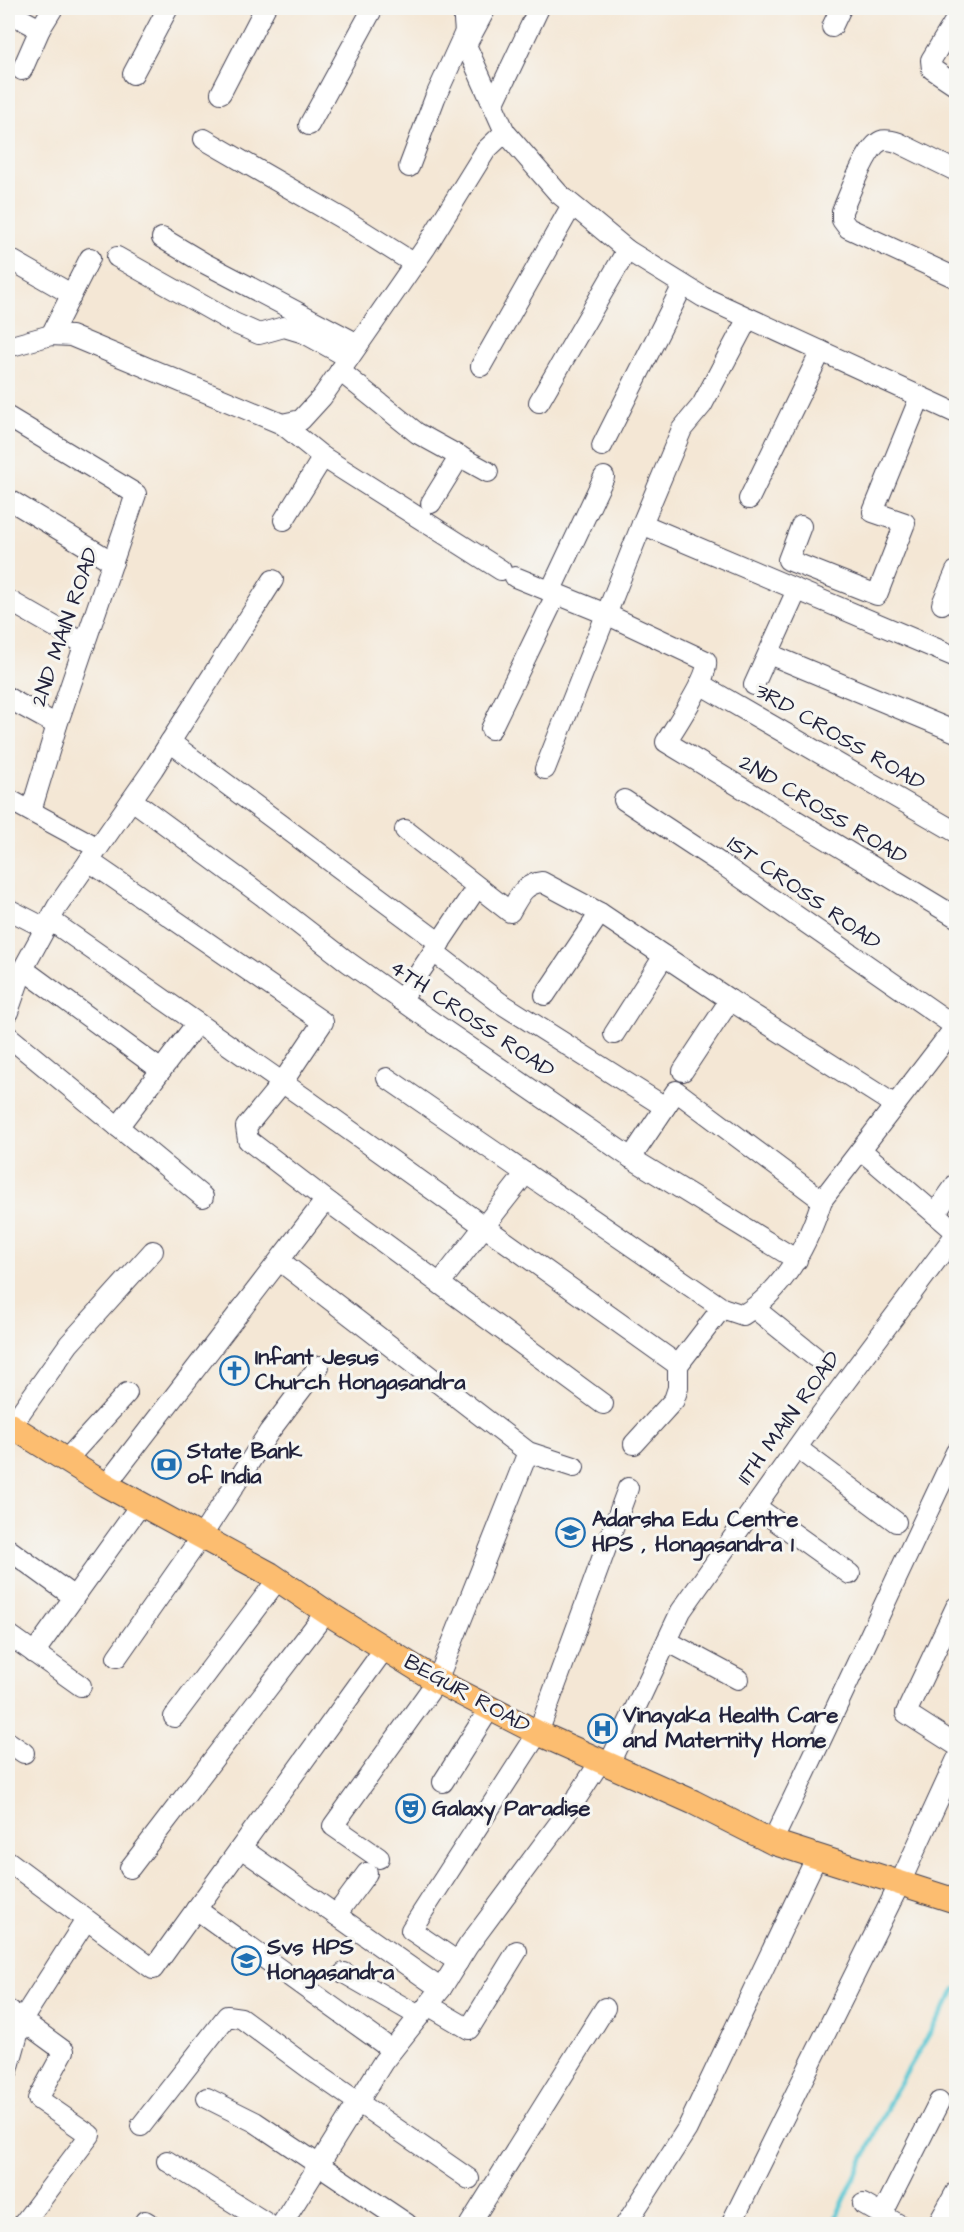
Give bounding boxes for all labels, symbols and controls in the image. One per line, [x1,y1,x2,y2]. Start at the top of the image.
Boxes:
street label: 2ND MAIN ROAD [23,543,107,711]
street label: 3RD CROSS ROAD [749,676,931,798]
street label: 2ND CROSS ROAD [733,747,913,873]
street label: 1ST CROSS ROAD [721,828,887,958]
street label: 4TH CROSS ROAD [383,952,561,1086]
place label: Infant Jesus Church Hongasandra [255,1342,466,1399]
street label: 11TH MAIN ROAD [730,1345,848,1491]
church icon: Infant Jesus Church Hongasandra [218,1354,250,1386]
place label: State Bank of India [186,1436,303,1492]
bank icon: State Bank of India [150,1448,182,1480]
place label: Adarsha Edu Centre HPS , Hongasandra 1 [592,1504,798,1561]
school or university icon: Adarsha Edu Centre HPS , Hongasandra 1 [555,1516,587,1548]
street label: BEGUR ROAD [398,1647,536,1741]
place label: Vinayaka Health Care and Maternity Home [622,1700,838,1758]
hospital icon: Vinayaka Health Care and Maternity Home [586,1712,618,1744]
theatre icon: Galaxy Paradise [395,1792,427,1824]
place label: Galaxy Paradise [432,1793,591,1826]
place label: Svs HPS Hongasandra [266,1932,395,1989]
school or university icon: Svs HPS Hongasandra [230,1944,262,1976]

